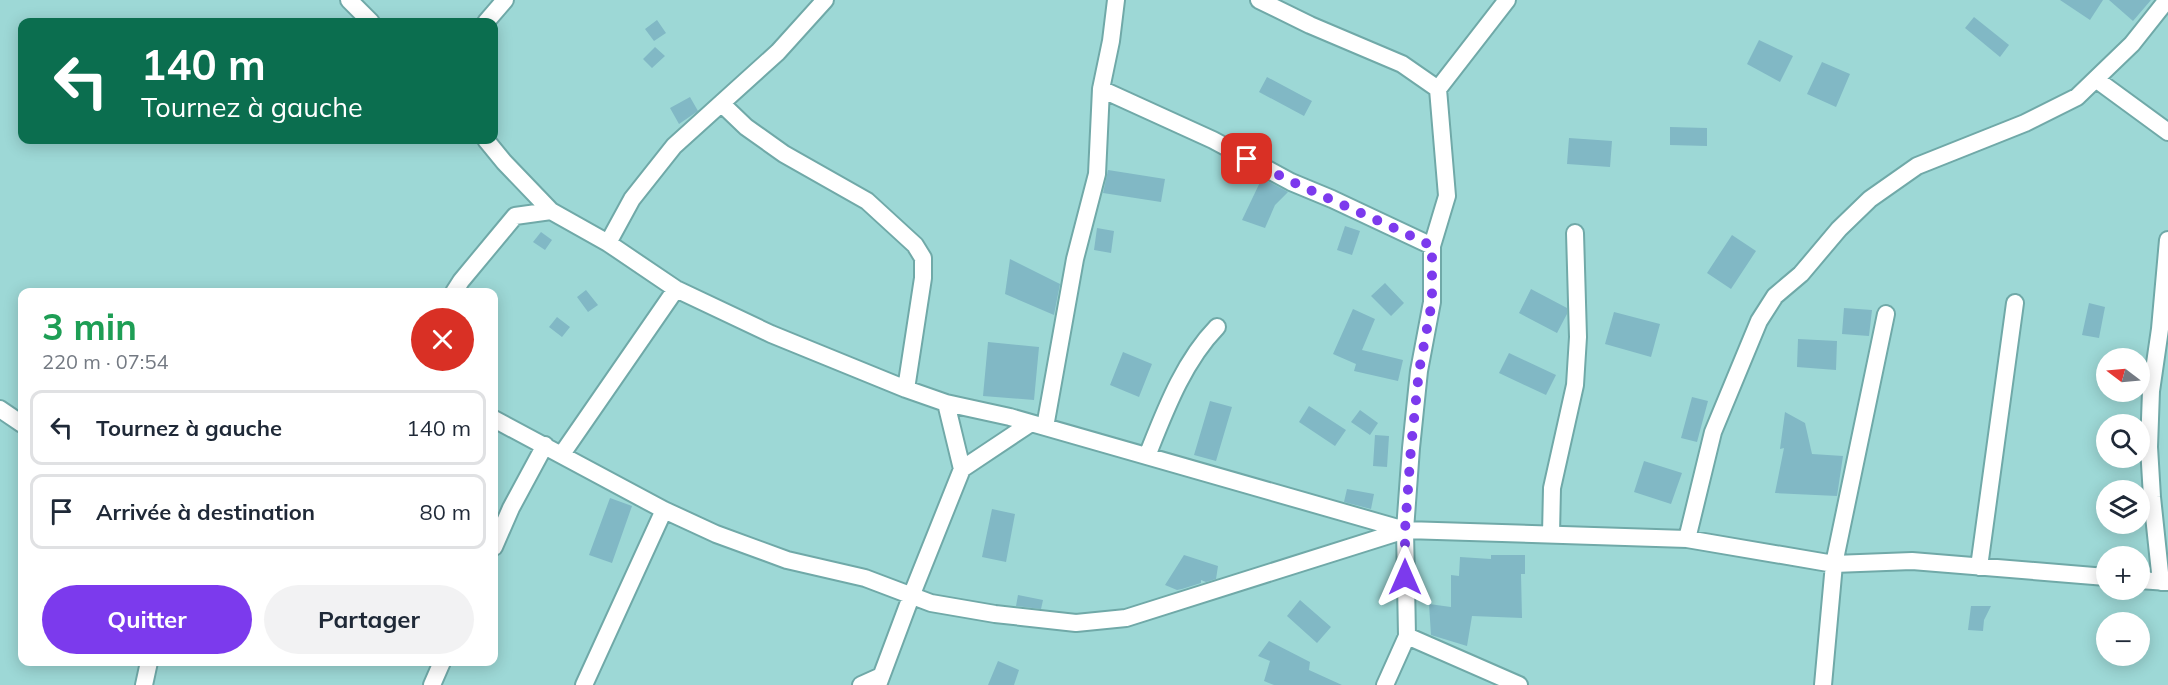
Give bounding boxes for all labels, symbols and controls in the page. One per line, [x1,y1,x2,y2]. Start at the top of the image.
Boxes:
text: 140 m [141,38,266,91]
icon: left [42,42,120,120]
text: Tournez à gauche [141,90,363,124]
pin [1221,133,1272,184]
icon: arrive [1230,142,1263,175]
text: 3 min [42,304,137,349]
button: close [411,308,474,371]
north arrow [2096,348,2150,402]
map controls [2096,348,2150,666]
text: 220 m · 07:54 [42,349,168,374]
icon: left [45,411,78,444]
text: Tournez à gauche [96,414,282,442]
text: 140 m [406,414,471,442]
button: search [2096,414,2150,468]
button: layers [2096,480,2150,534]
icon: arrive [45,495,78,528]
text: Arrivée à destination [96,498,315,526]
text: 80 m [420,498,471,526]
position arrow [1373,545,1437,609]
button: + [2096,546,2150,600]
button: Quitter [42,585,252,654]
button: Partager [264,585,474,654]
button: − [2096,612,2150,666]

